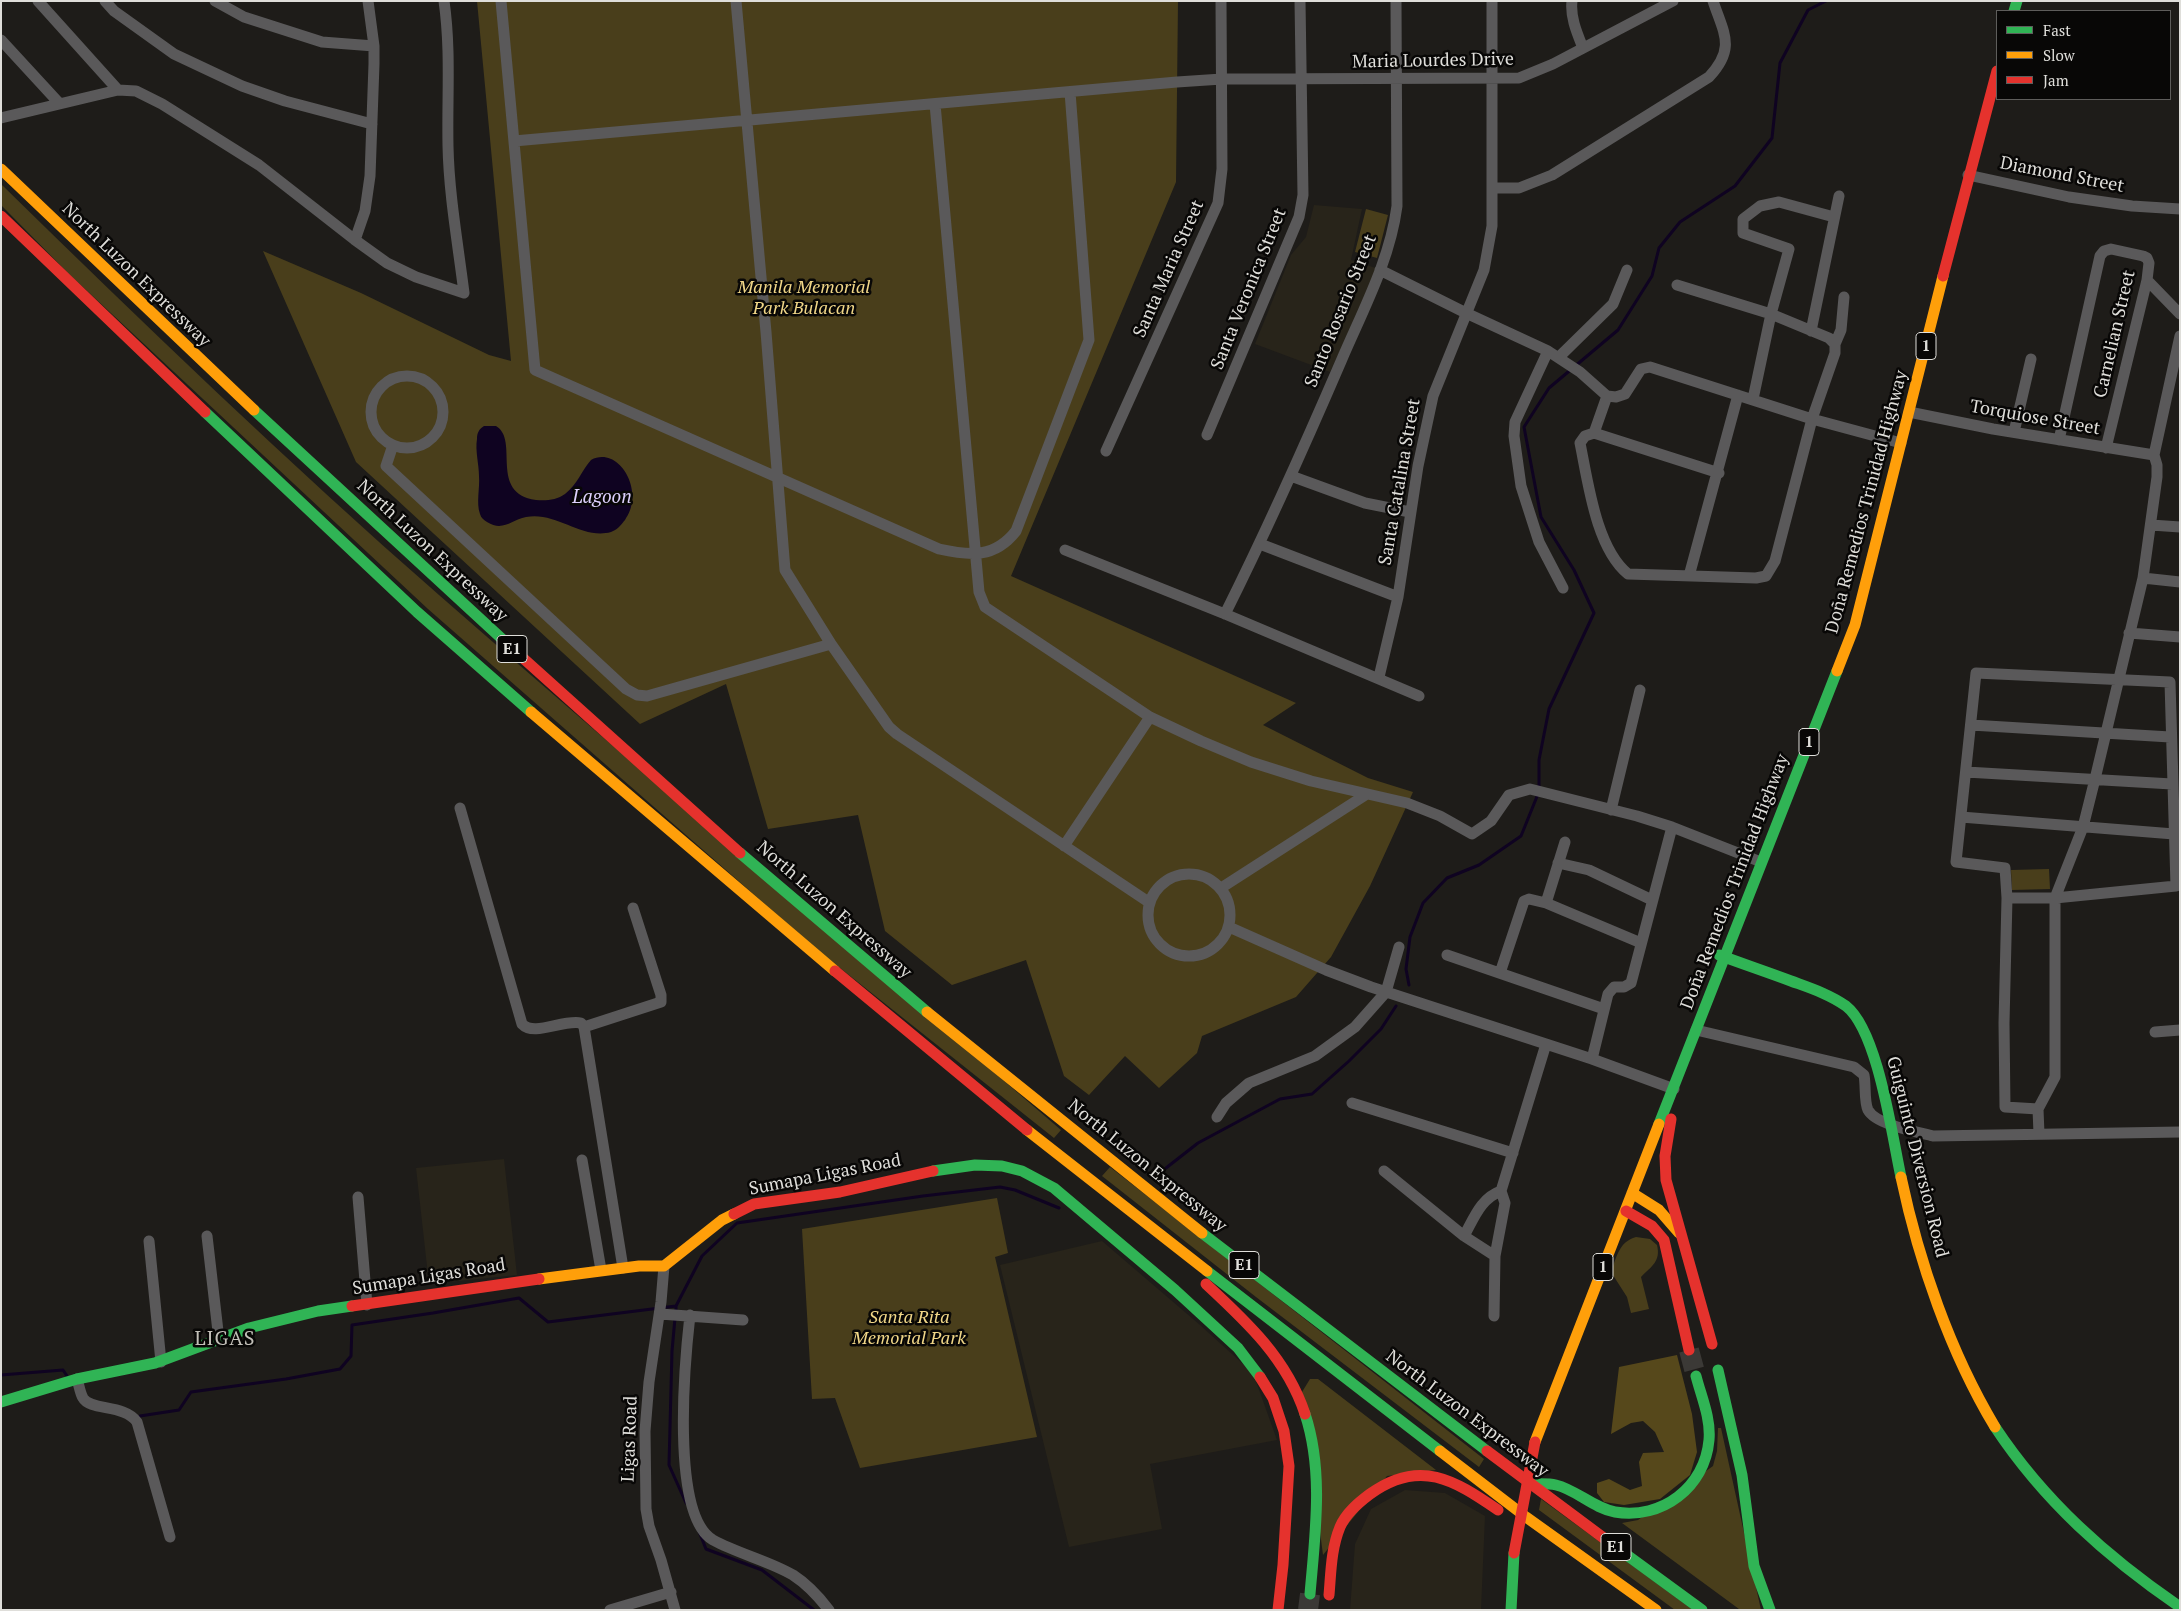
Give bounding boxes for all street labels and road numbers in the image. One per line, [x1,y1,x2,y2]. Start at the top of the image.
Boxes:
street label: Maria Lourdes Drive [1352,49,1514,73]
street label: Diamond Street [1998,152,2126,198]
street label: Santa Maria Street [1129,197,1209,341]
street label: North Luzon Expressway [57,198,215,352]
street label: Santa Veronica Street [1207,205,1291,373]
street label: Santo Rosario Street [1300,231,1382,391]
street label: Carnelian Street [2090,268,2140,400]
road number: 1 [1916,332,1936,360]
street label: Doña Remedios Trinidad Highway [1821,368,1913,636]
street label: Torquiose Street [1968,396,2102,440]
street label: Santa Catalina Street [1375,397,1425,567]
street label: North Luzon Expressway [352,475,512,627]
road number: E1 [497,636,527,662]
road number: 1 [1799,729,1819,756]
street label: Doña Remedios Trinidad Highway [1676,751,1794,1013]
street label: North Luzon Expressway [752,837,916,983]
street label: Guiguinto Diversion Road [1882,1054,1952,1260]
street label: North Luzon Expressway [1063,1095,1231,1237]
street label: Sumapa Ligas Road [747,1150,903,1200]
road number: E1 [1229,1252,1259,1278]
street label: Sumapa Ligas Road [351,1254,507,1300]
road number: 1 [1593,1254,1613,1280]
street label: North Luzon Expressway [1381,1346,1553,1482]
street label: Ligas Road [618,1396,642,1482]
road number: E1 [1601,1534,1631,1560]

